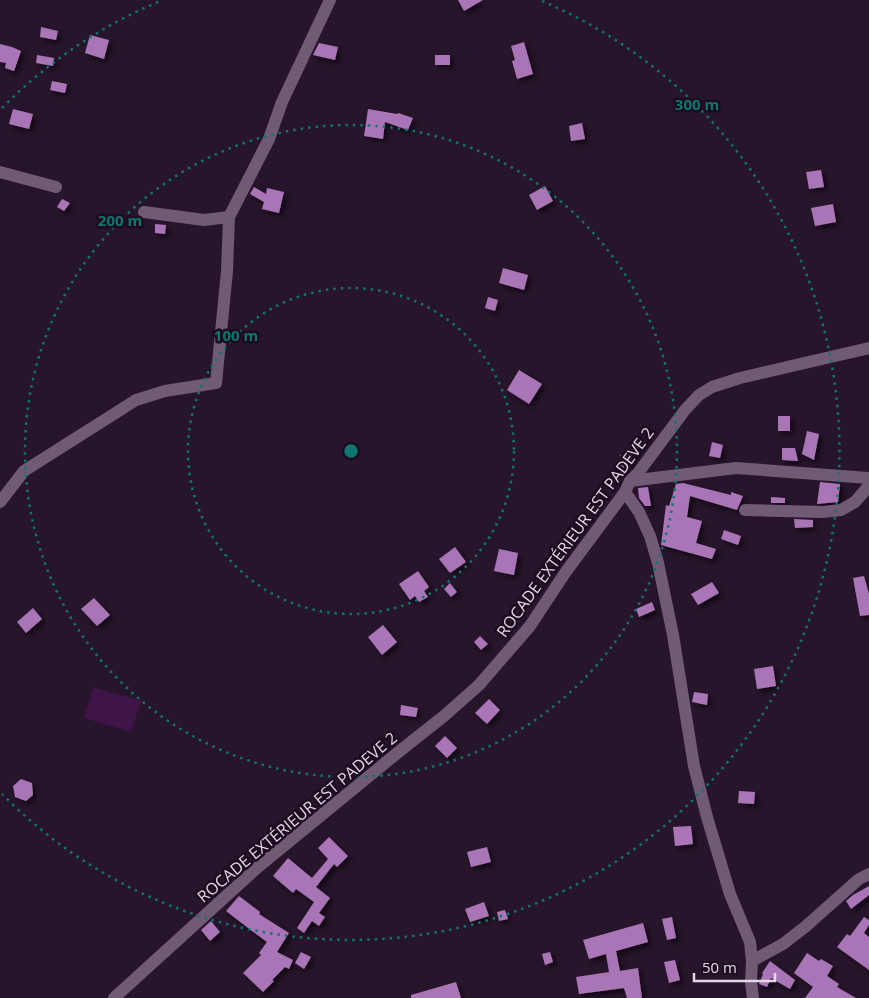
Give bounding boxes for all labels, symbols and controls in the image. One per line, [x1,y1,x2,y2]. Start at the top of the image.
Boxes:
text: 300 m [675,94,719,114]
text: 200 m [98,210,142,230]
text: 100 m [214,325,258,345]
street label: ROCADE EXTÉRIEUR EST PADEVE 2 [491,423,659,641]
centre of rings [342,442,360,460]
street label: ROCADE EXTÉRIEUR EST PADEVE 2 [192,727,402,907]
scale bar [694,950,775,982]
text: 50 m [702,957,737,977]

